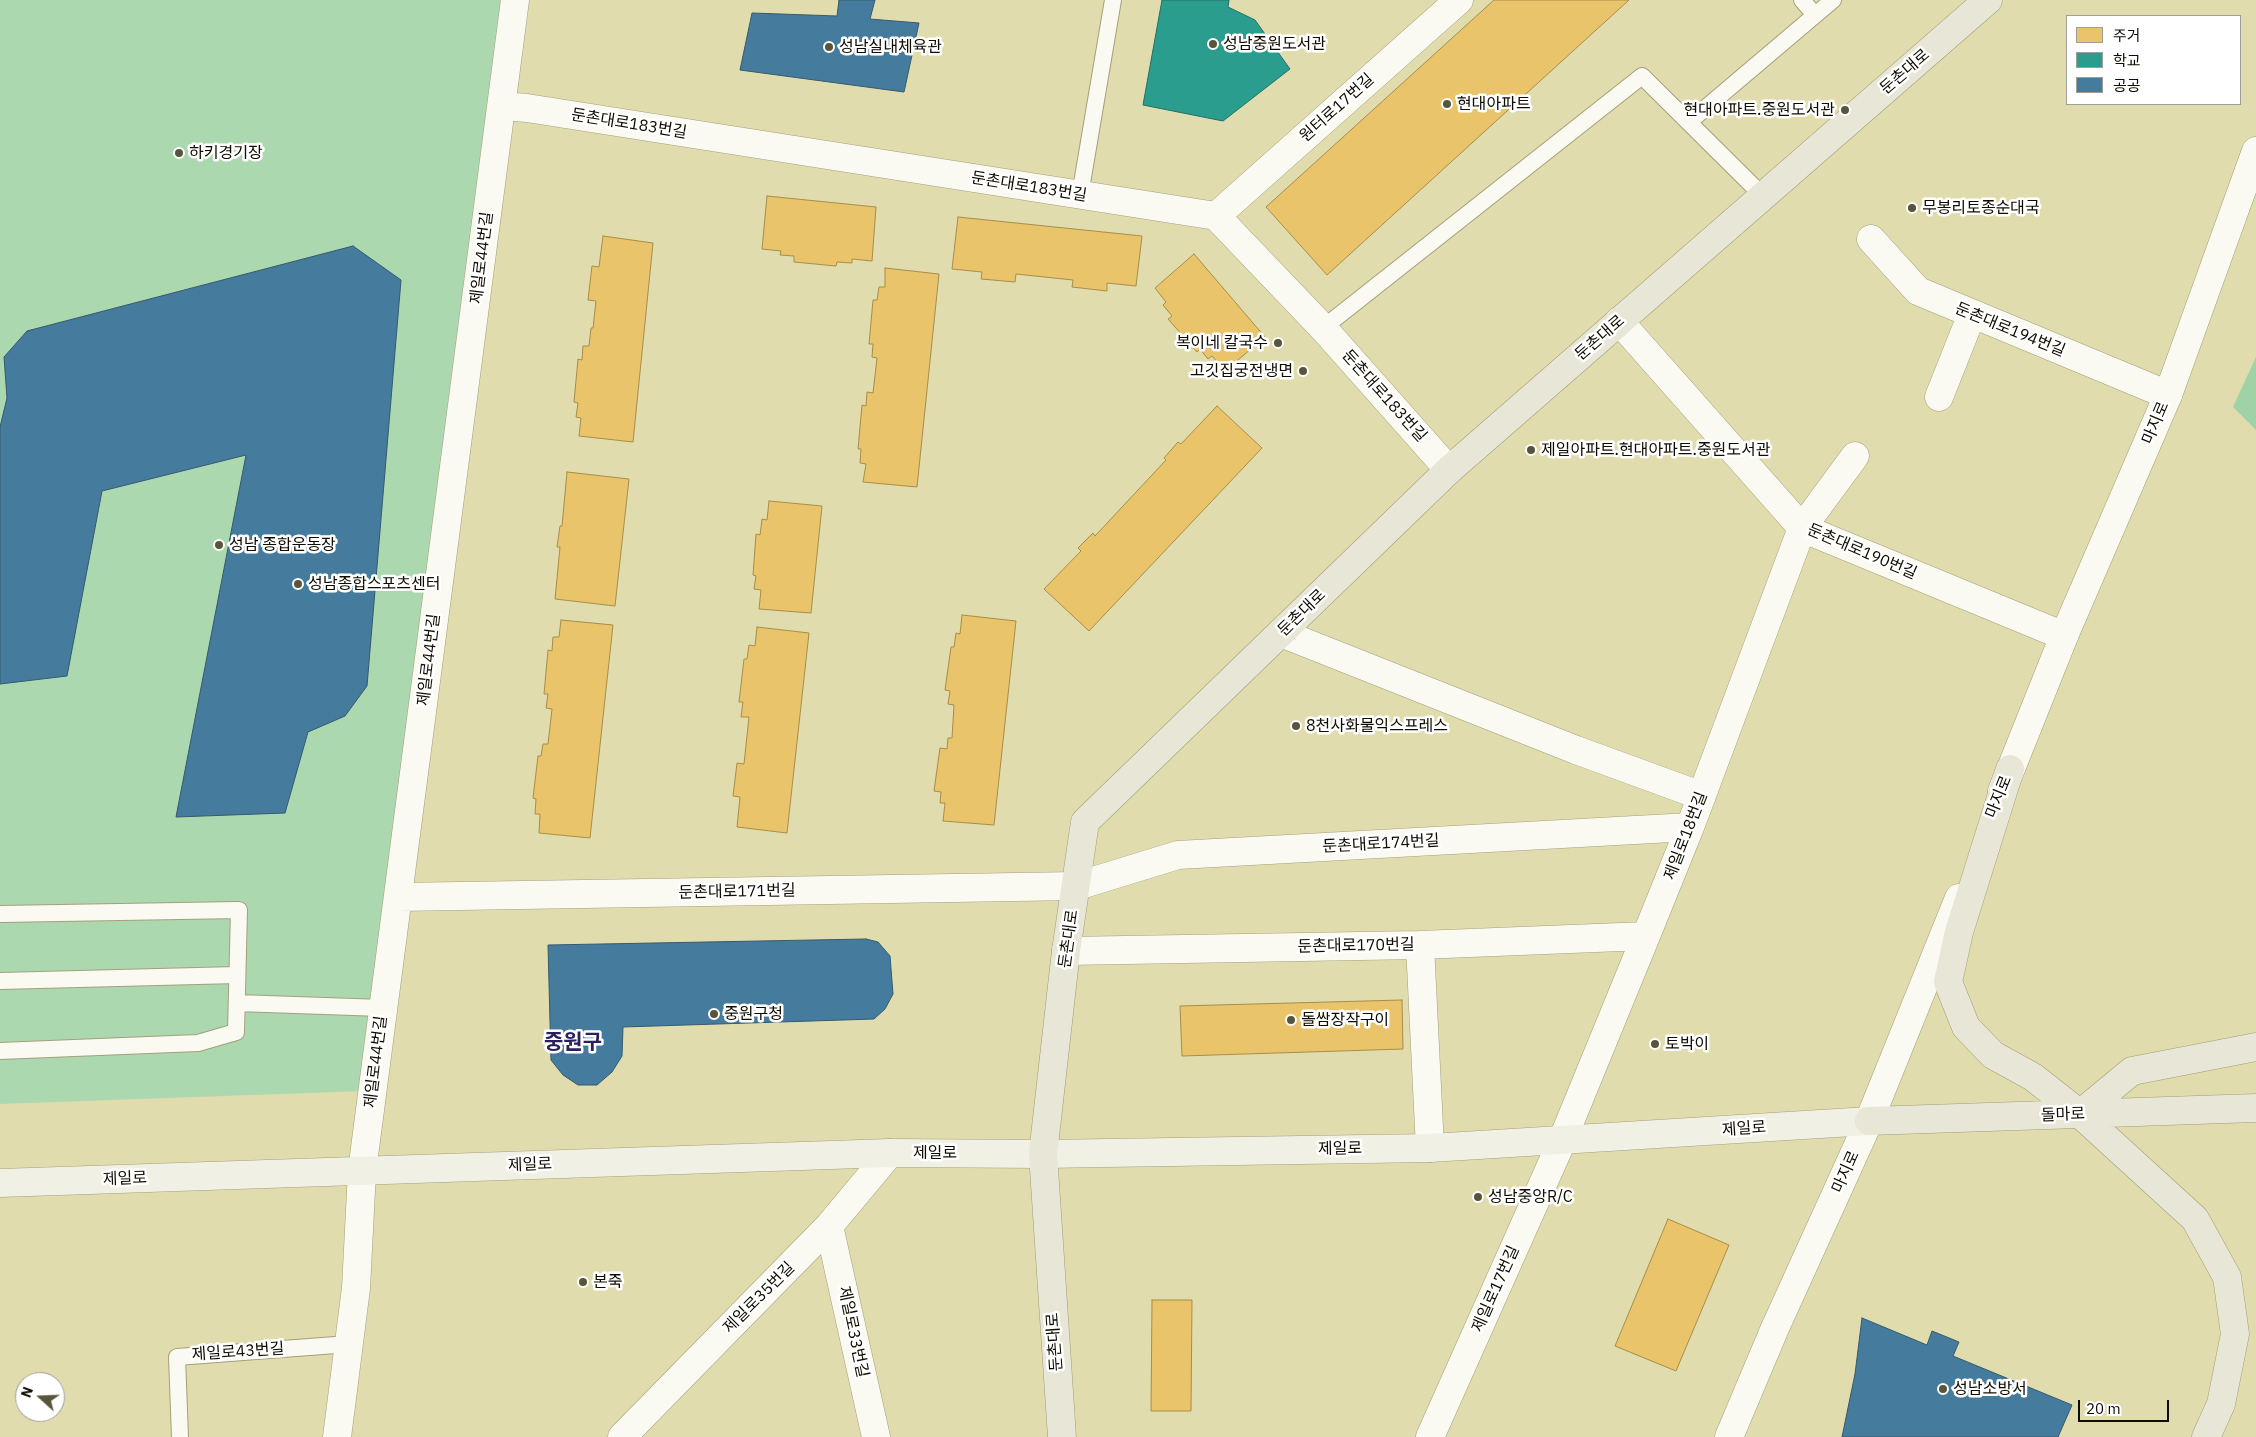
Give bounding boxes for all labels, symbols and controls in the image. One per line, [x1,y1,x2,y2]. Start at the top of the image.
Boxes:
legend [2066,15,2241,105]
text: 주거 [2113,26,2141,45]
place label: 성남중원도서관 [1223,34,1326,54]
place label: 성남실내체육관 [839,37,942,57]
marker: 성남중원도서관 [1207,38,1219,50]
marker: 성남실내체육관 [823,41,835,53]
street label: 둔촌대로 [1876,45,1934,99]
text: 학교 [2113,51,2141,70]
street label: 원터로17번길 [1296,70,1378,146]
text: 공공 [2113,76,2141,95]
place label: 현대아파트 [1457,94,1531,114]
marker: 현대아파트 [1441,98,1453,110]
place label: 현대아파트.중원도서관 [1683,100,1835,120]
marker: 현대아파트.중원도서관 [1839,104,1851,116]
street label: 둔촌대로183번길 [570,105,688,143]
place label: 하키경기장 [189,143,263,163]
marker: 하키경기장 [173,147,185,159]
street label: 둔촌대로183번길 [970,168,1088,206]
place label: 무봉리토종순대국 [1922,198,2040,218]
marker: 무봉리토종순대국 [1906,202,1918,214]
street label: 제일로44번길 [467,211,497,305]
street label: 둔촌대로194번길 [1952,299,2068,361]
street label: 둔촌대로 [1571,311,1629,365]
place label: 복이네 칼국수 [1176,333,1268,353]
marker: 복이네 칼국수 [1272,337,1284,349]
street label: 둔촌대로183번길 [1338,346,1430,446]
place label: 고깃집궁전냉면 [1190,361,1293,381]
marker: 고깃집궁전냉면 [1297,365,1309,377]
street label: 마지로 [2139,399,2173,447]
place label: 제일아파트.현대아파트.중원도서관 [1541,440,1771,460]
marker: 제일아파트.현대아파트.중원도서관 [1525,444,1537,456]
street label: 둔촌대로190번길 [1804,520,1920,584]
place label: 성남 종합운동장 [229,535,336,555]
marker: 성남 종합운동장 [213,539,225,551]
place label: 성남종합스포츠센터 [308,574,440,594]
marker: 성남종합스포츠센터 [292,578,304,590]
street label: 둔촌대로 [1274,586,1330,640]
street label: 제일로44번길 [414,613,444,707]
place label: 8천사화물익스프레스 [1306,716,1448,736]
marker: 8천사화물익스프레스 [1290,720,1302,732]
street label: 마지로 [1982,773,2016,821]
street label: 제일로18번길 [1660,789,1712,883]
street label: 둔촌대로174번길 [1322,831,1440,857]
street label: 둔촌대로171번길 [678,881,796,903]
street label: 둔촌대로 [1055,909,1083,969]
street label: 둔촌대로170번길 [1297,935,1415,957]
place label: 중원구청 [724,1004,783,1024]
marker: 중원구청 [708,1008,720,1020]
place label: 돌쌈장작구이 [1301,1010,1389,1030]
marker: 돌쌈장작구이 [1285,1014,1297,1026]
street label: 제일로44번길 [361,1015,391,1109]
district label: 중원구 [544,1030,602,1056]
place label: 토박이 [1665,1034,1709,1054]
marker: 토박이 [1649,1038,1661,1050]
street label: 돌마로 [2041,1105,2085,1125]
street label: 제일로 [1721,1118,1767,1140]
street label: 제일로 [1318,1139,1362,1159]
street label: 제일로 [913,1143,957,1163]
street label: 마지로 [1828,1148,1864,1196]
street label: 제일로 [508,1155,552,1175]
street label: 제일로 [103,1169,147,1189]
place label: 성남중앙R/C [1488,1187,1573,1207]
marker: 성남중앙R/C [1472,1191,1484,1203]
street label: 제일로17번길 [1468,1243,1524,1335]
street label: 제일로35번길 [719,1258,799,1338]
place label: 본죽 [593,1272,622,1292]
marker: 본죽 [577,1276,589,1288]
street label: 제일로33번길 [834,1285,872,1379]
street label: 둔촌대로 [1043,1312,1067,1372]
street label: 제일로43번길 [191,1339,285,1365]
north arrow [15,1372,65,1422]
place label: 성남소방서 [1953,1379,2027,1399]
marker: 성남소방서 [1937,1383,1949,1395]
text: N [17,1384,37,1400]
scale bar [2081,1390,2172,1422]
text: 20 m [2086,1399,2121,1418]

